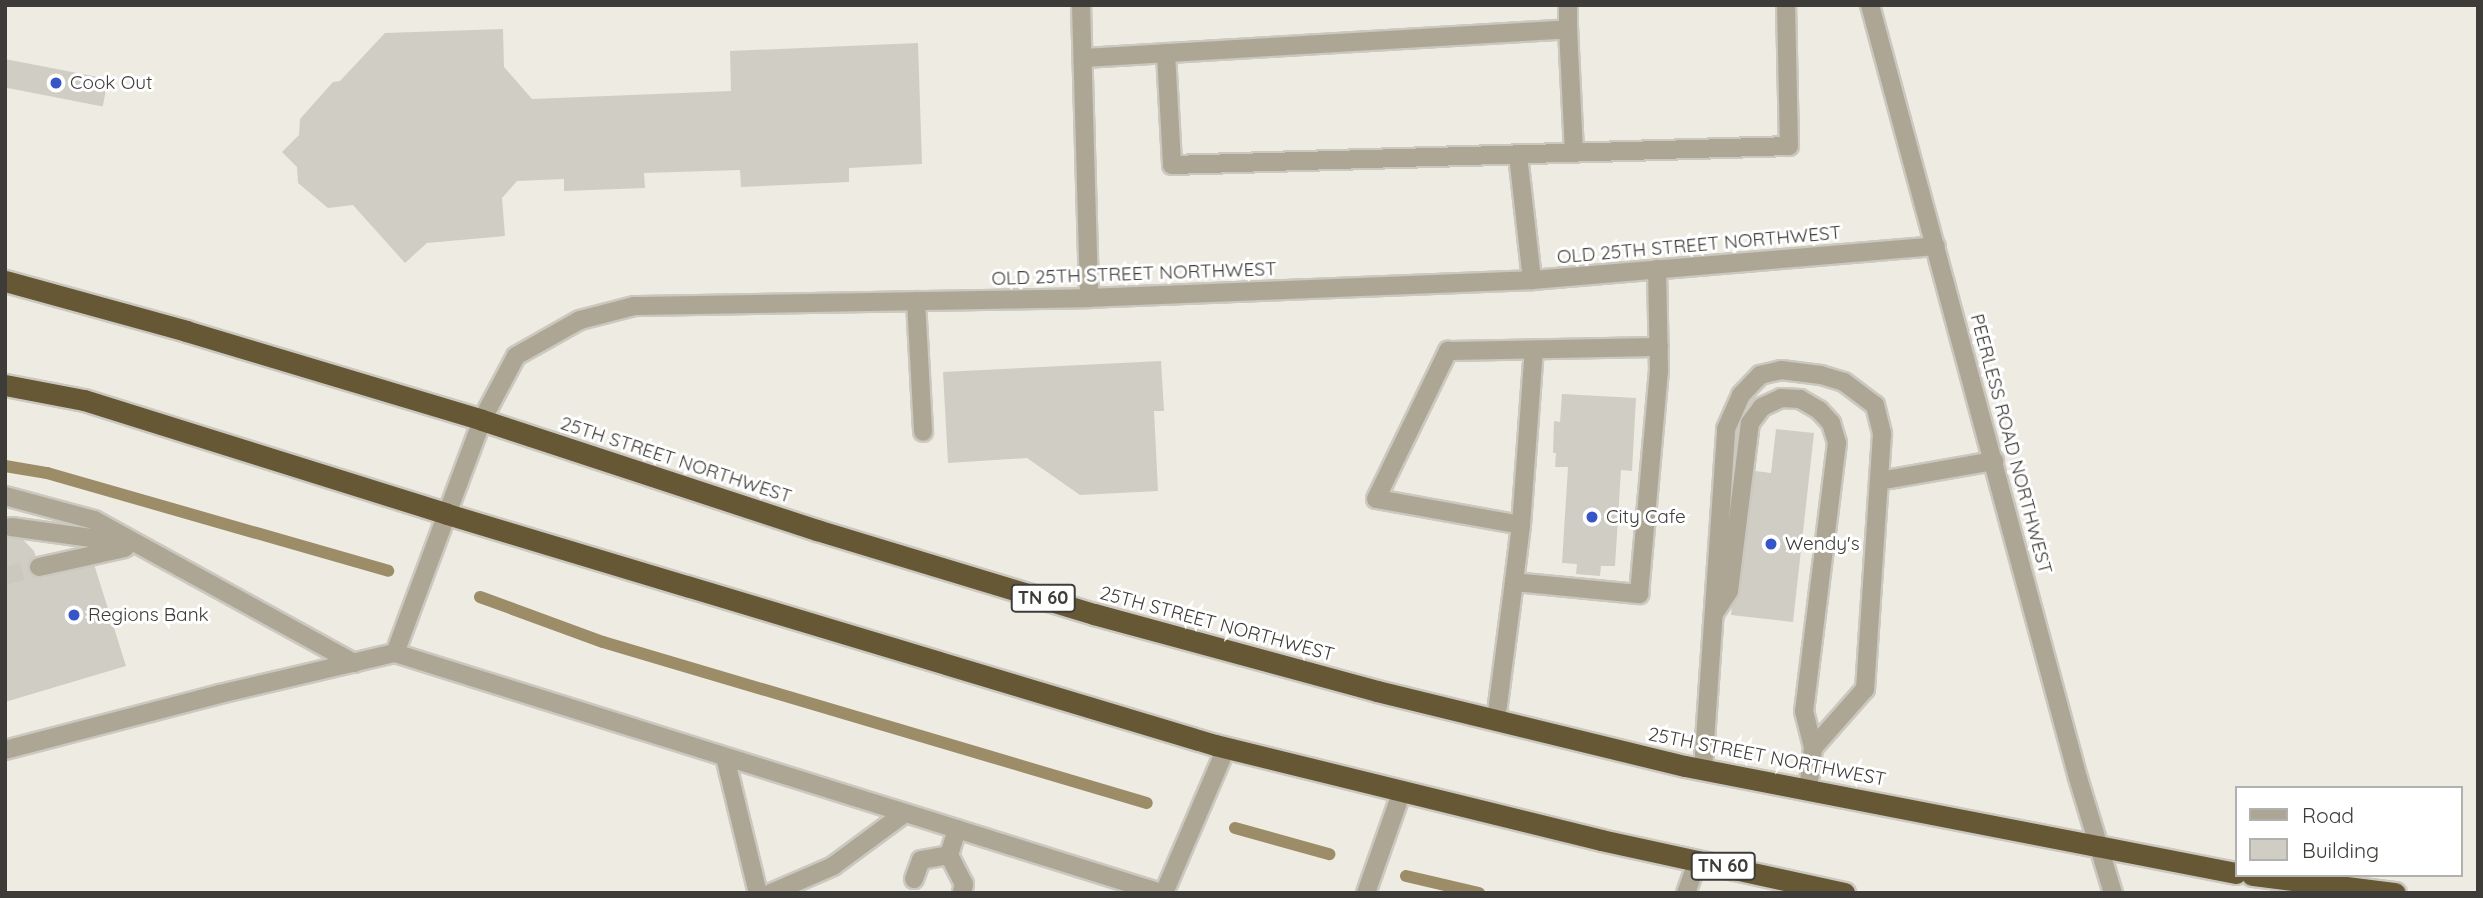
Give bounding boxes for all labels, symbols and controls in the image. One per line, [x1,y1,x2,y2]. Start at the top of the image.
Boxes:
place label: Cook Out [70,72,153,94]
marker: Cook Out [48,75,64,91]
street label: OLD 25TH STREET NORTHWEST [1556,221,1842,269]
street label: OLD 25TH STREET NORTHWEST [991,258,1277,290]
street label: PEERLESS ROAD NORTHWEST [1965,311,2057,577]
street label: 25TH STREET NORTHWEST [558,412,794,508]
place label: City Cafe [1606,506,1686,528]
marker: City Cafe [1584,509,1600,525]
place label: Wendy's [1785,533,1860,555]
marker: Wendy's [1763,536,1779,552]
street label: 25TH STREET NORTHWEST [1097,582,1337,666]
road number: TN 60 [1010,584,1076,612]
place label: Regions Bank [88,604,209,626]
marker: Regions Bank [66,607,82,623]
street label: 25TH STREET NORTHWEST [1646,723,1888,791]
legend [2234,786,2462,877]
text: Road [2302,802,2354,828]
text: Building [2302,837,2379,863]
road number: TN 60 [1690,852,1756,880]

